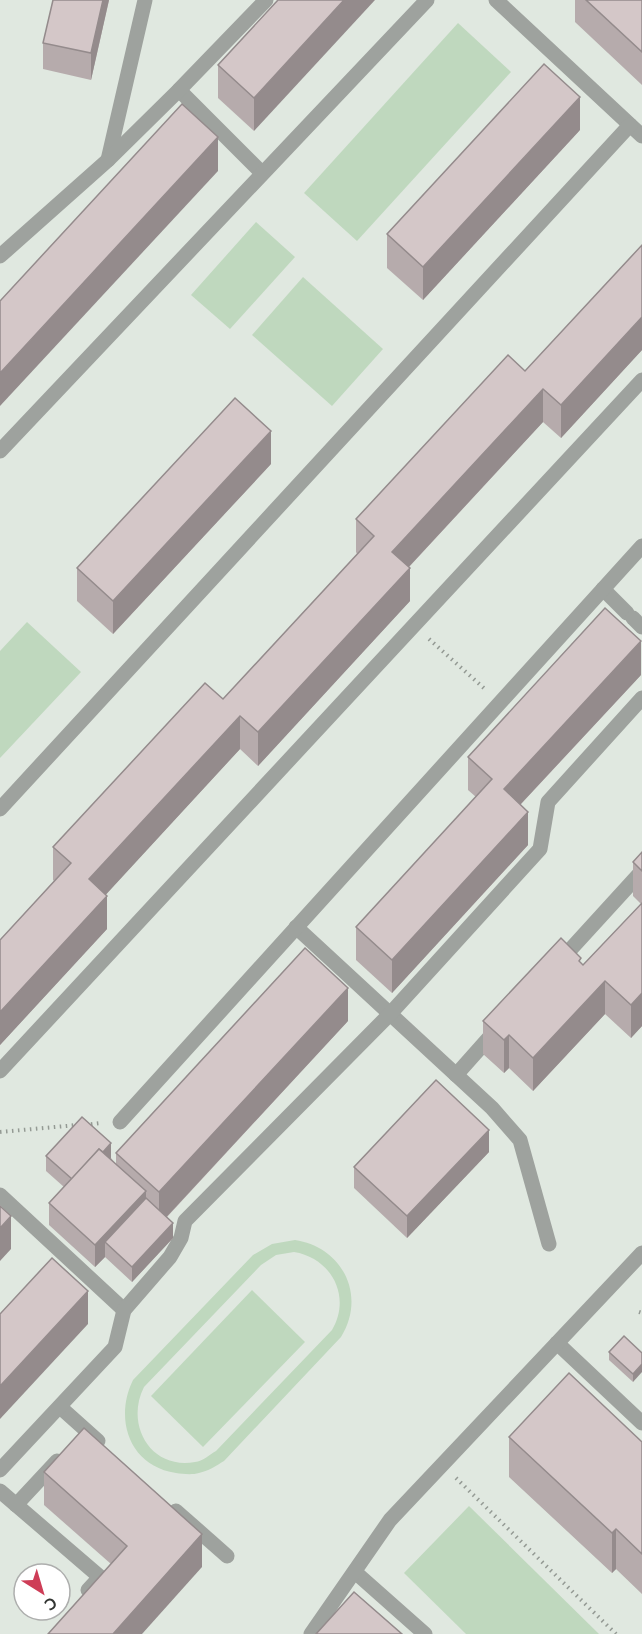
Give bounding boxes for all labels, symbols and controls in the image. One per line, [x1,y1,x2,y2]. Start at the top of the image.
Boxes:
north arrow [12,1562,72,1622]
text: С [41,1593,61,1615]

